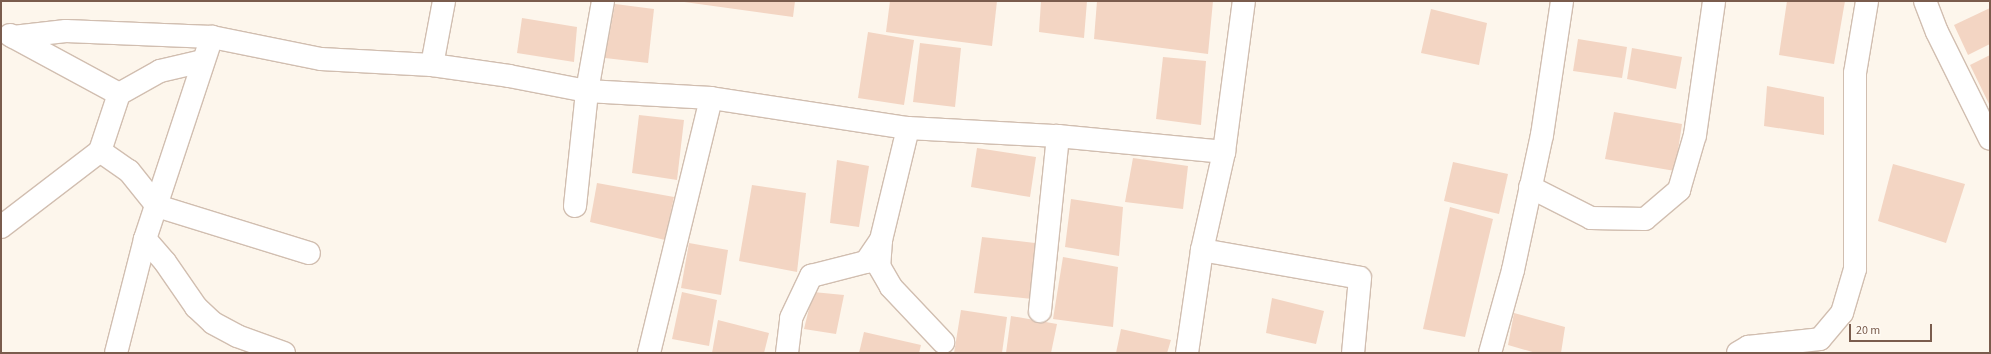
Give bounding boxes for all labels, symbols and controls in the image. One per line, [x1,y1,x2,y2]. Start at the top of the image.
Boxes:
scale bar [1851,316,1934,342]
text: 20 m [1856,322,1880,339]

